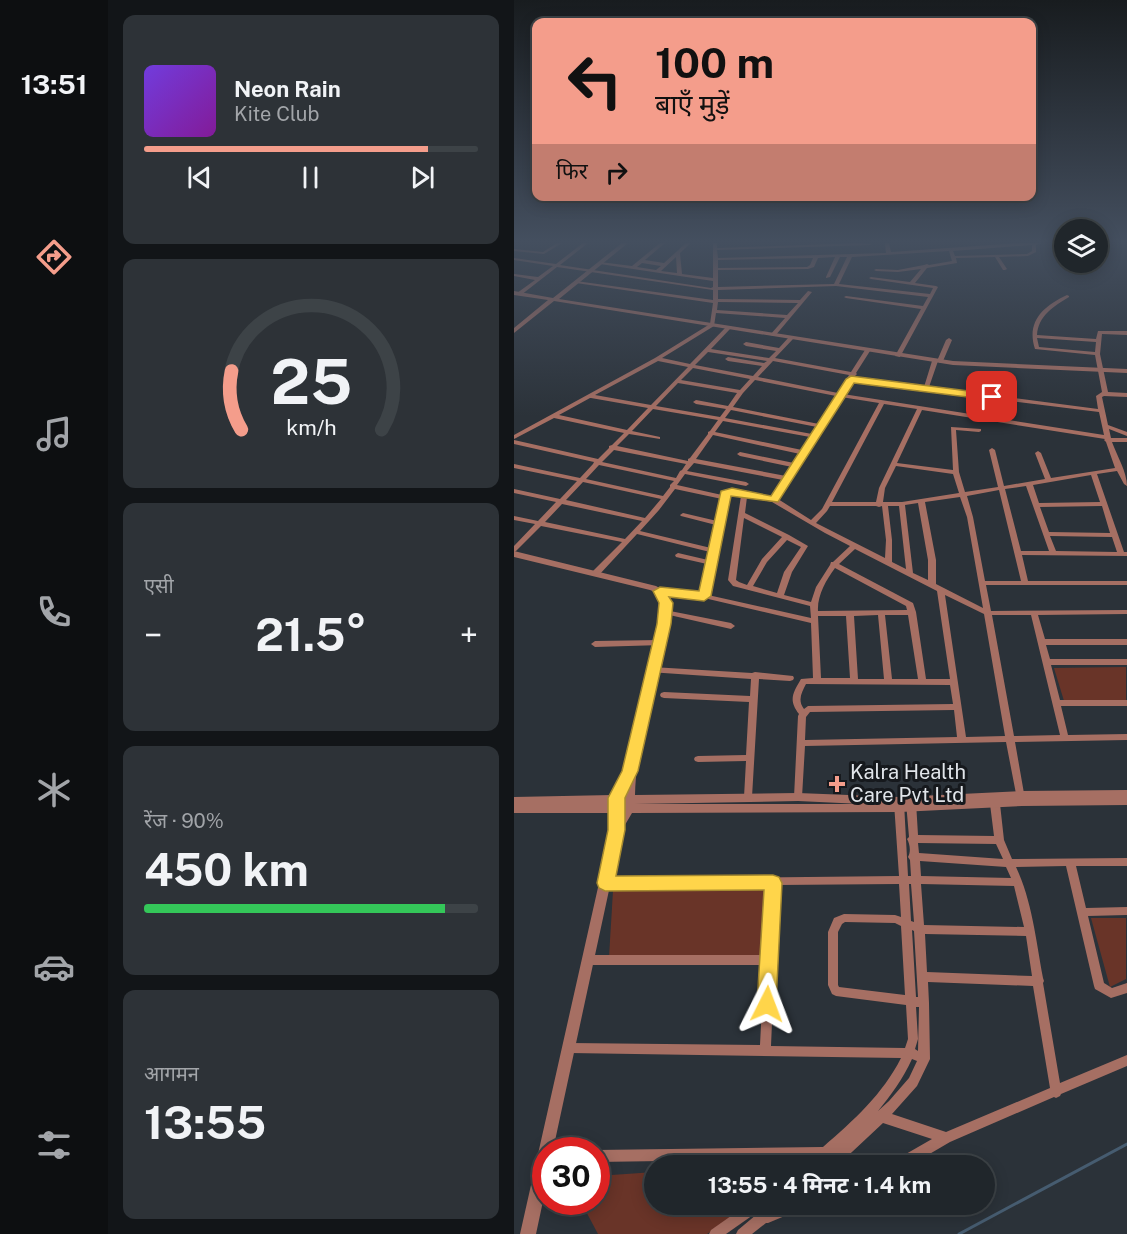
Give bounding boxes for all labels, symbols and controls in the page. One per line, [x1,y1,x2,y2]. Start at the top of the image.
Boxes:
text: 100 m [655,38,774,87]
icon: left [556,42,634,120]
text: 13:51 [21,68,87,100]
text: Neon Rain [234,76,341,102]
text: बाएँ मुड़ें [655,88,730,120]
text: Kite Club [234,102,319,126]
icon: right [600,156,633,189]
text: फिर [556,158,588,184]
icon: previous [183,161,216,194]
icon: pause [294,161,327,194]
icon: next [406,161,439,194]
map controls [1054,219,1108,273]
button: layers [1054,219,1108,273]
icon: directions [33,236,75,278]
text: 25 [270,345,352,418]
pin [966,371,1017,422]
icon: arrive [975,380,1008,413]
icon: music [33,413,75,455]
text: km/h [286,416,336,441]
text: एसी [144,574,174,598]
icon: phone [33,591,75,633]
text: 21.5° [255,608,367,661]
text: − [144,616,162,654]
text: + [460,616,478,654]
place label: Kalra Health Care Pvt Ltd [850,760,966,807]
icon: climate [33,769,75,811]
marker: Kalra Health Care Pvt Ltd [828,775,846,793]
text: रेंज · 90% [144,809,224,833]
text: 450 km [144,843,309,896]
icon: car [33,946,75,988]
position arrow [735,972,799,1036]
text: आगमन [144,1062,199,1086]
text: 13:55 [144,1096,266,1149]
icon: filters [33,1124,75,1166]
speed limit sign: 30 [532,1137,610,1215]
text: 13:55 · 4 मिनट · 1.4 km [708,1172,931,1198]

